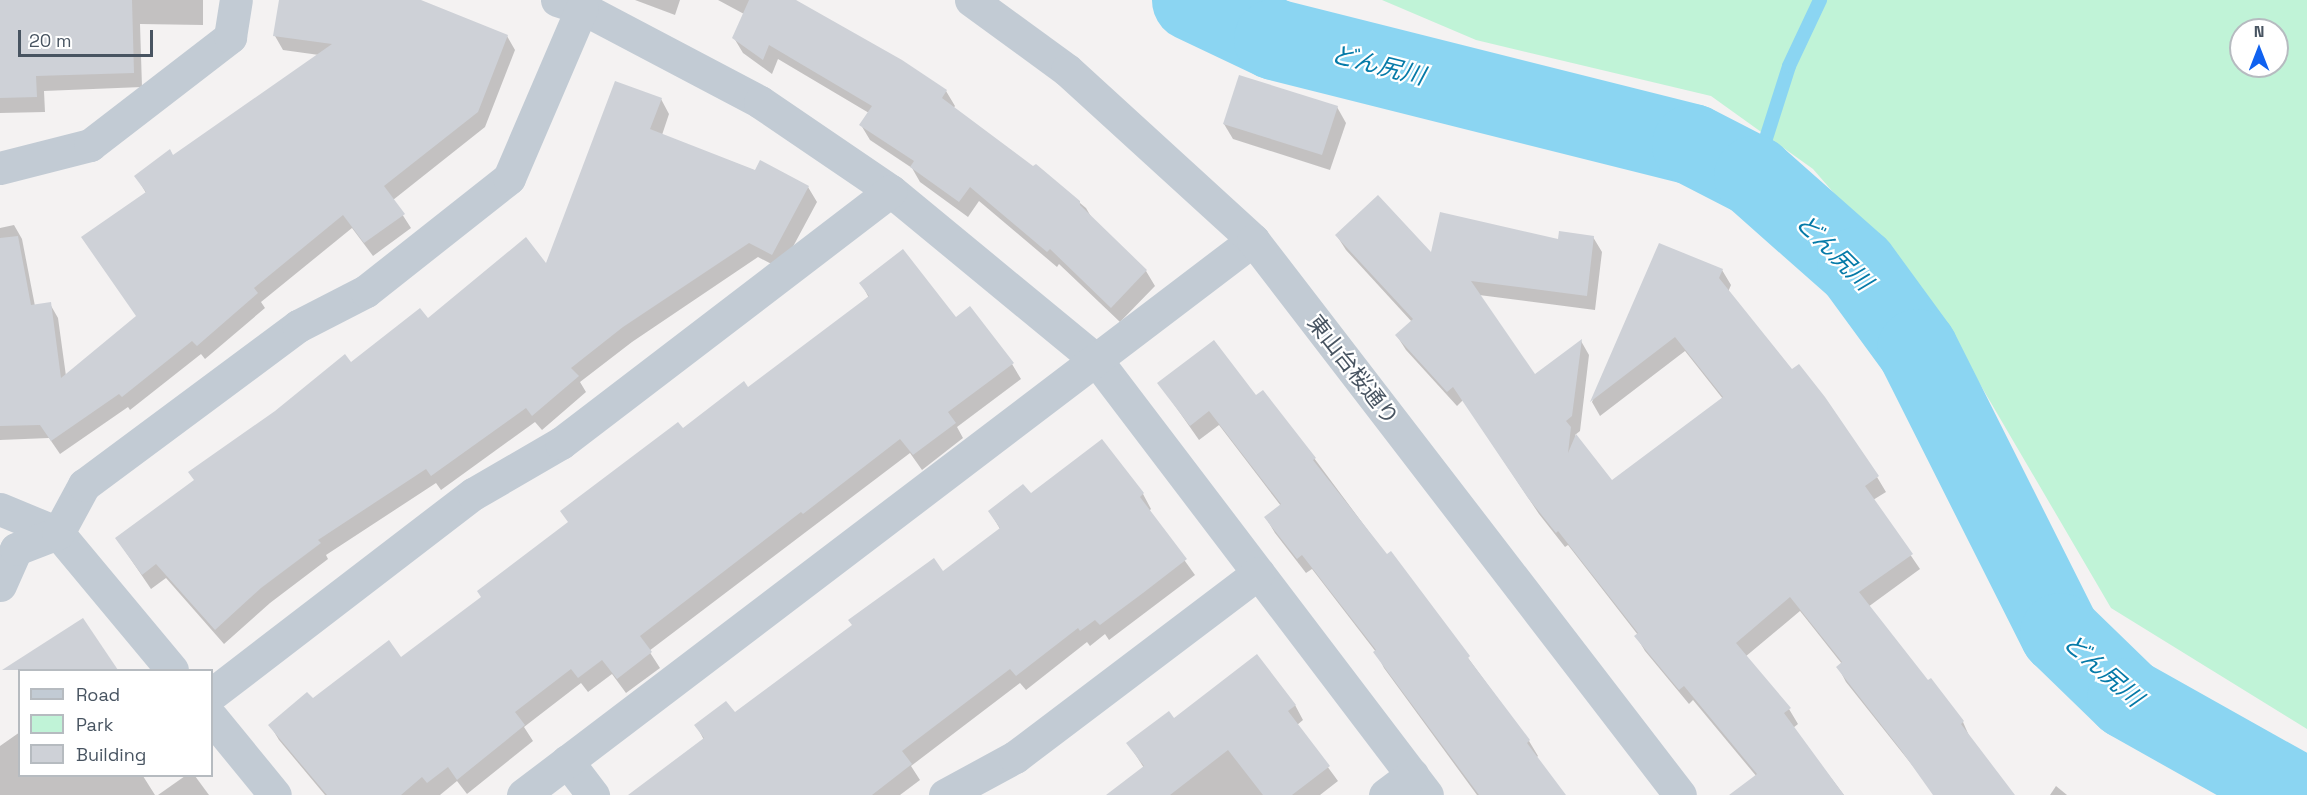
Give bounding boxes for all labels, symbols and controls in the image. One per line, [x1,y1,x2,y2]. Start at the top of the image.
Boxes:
scale bar [21,18,156,56]
north arrow [2229,18,2289,78]
text: N [2254,21,2264,42]
text: 20 m [29,29,72,52]
water label: どん尻川 [1328,39,1428,91]
water label: どん尻川 [1790,208,1878,296]
street label: 東山台桜通り [1302,310,1404,430]
water label: どん尻川 [2057,628,2149,712]
legend [18,669,213,777]
text: Road [76,683,120,706]
text: Park [76,713,113,736]
text: Building [76,743,146,766]

